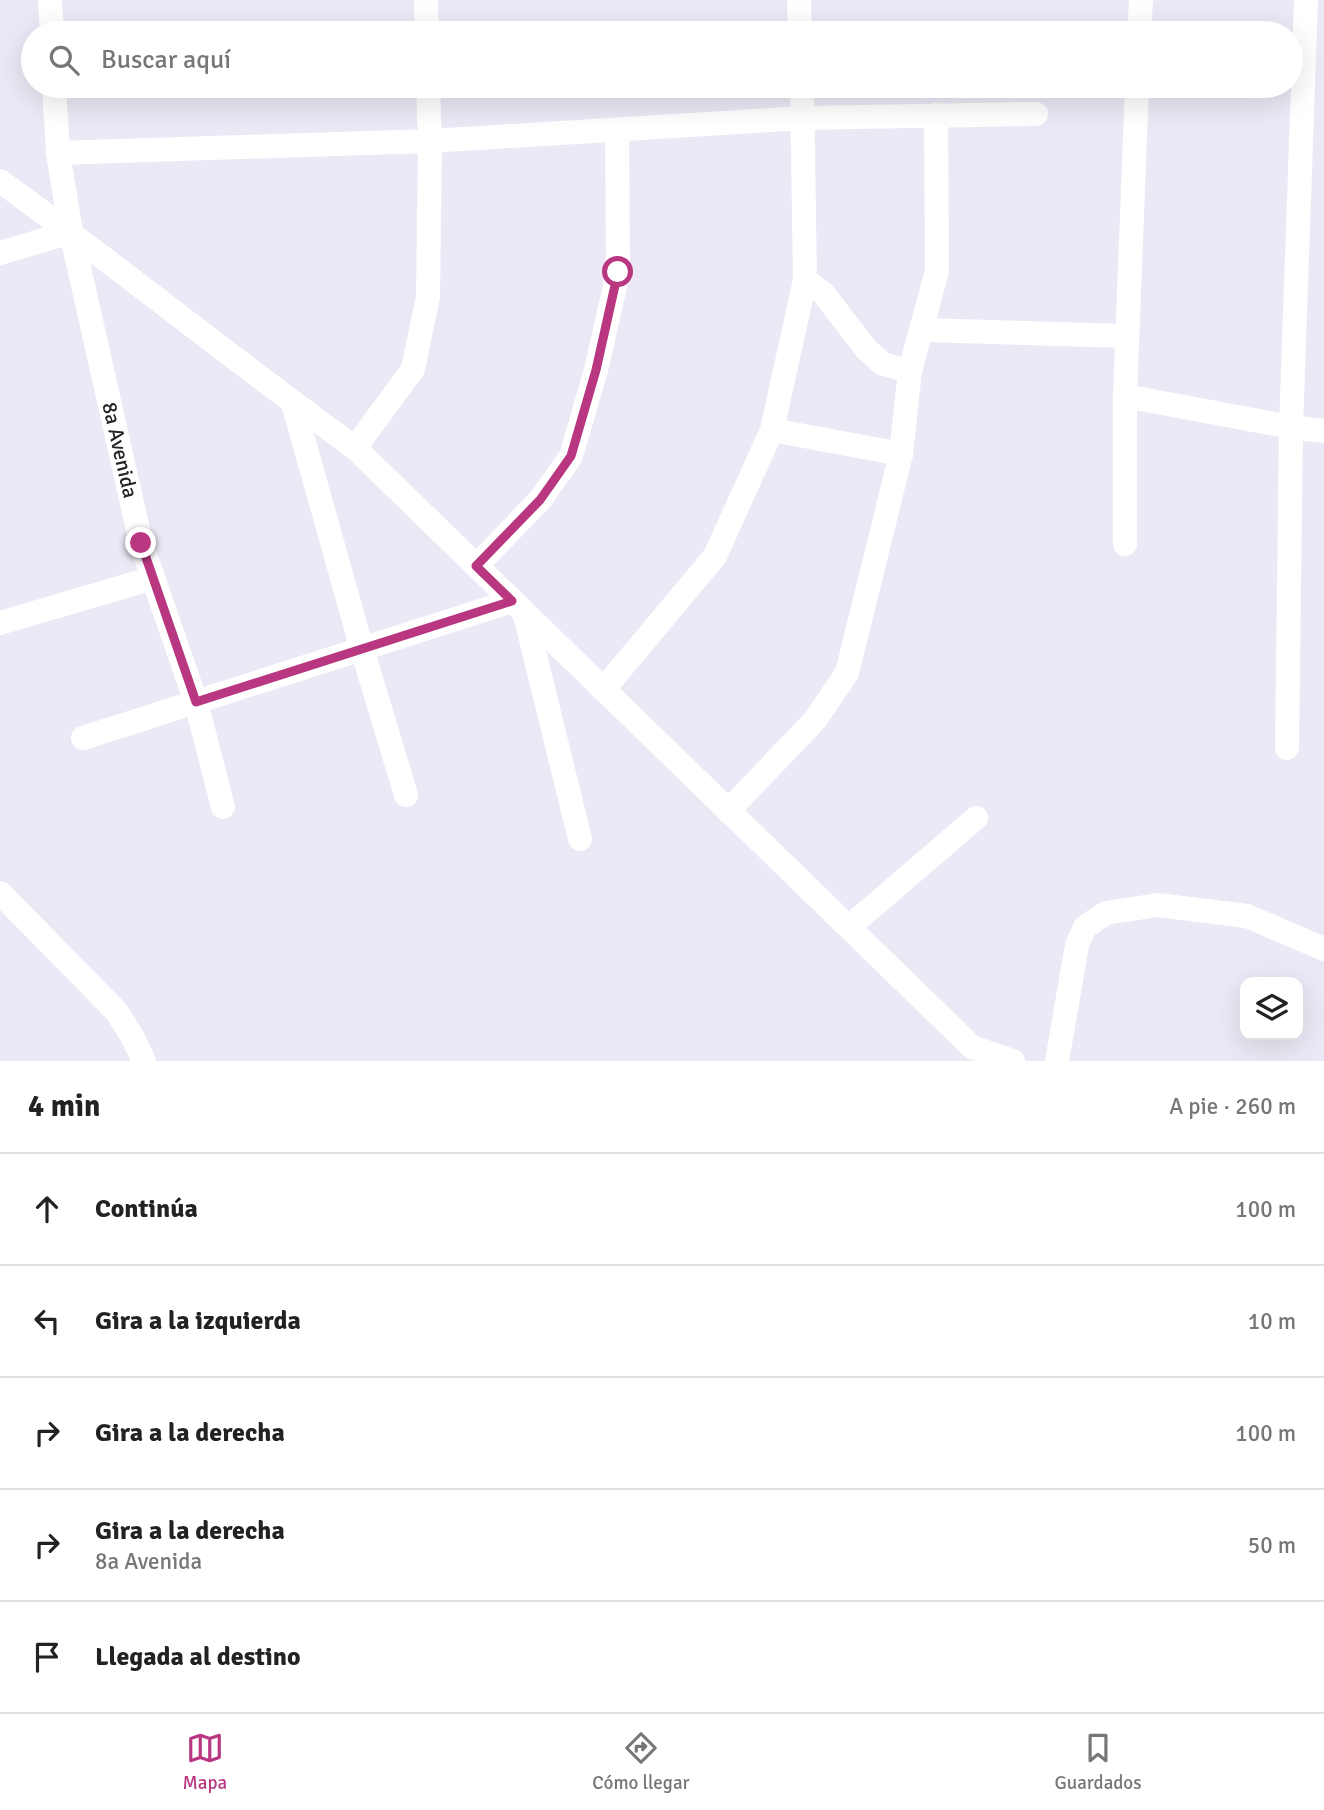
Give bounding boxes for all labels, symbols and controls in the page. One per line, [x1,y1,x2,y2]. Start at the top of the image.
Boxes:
search box [21,21,1303,98]
icon: search [45,41,83,79]
text: Buscar aquí [101,44,231,76]
route start [602,256,633,287]
street label: 8a Avenida [96,399,144,501]
route end [125,527,156,558]
map controls [1240,977,1303,1040]
button: layers [1240,977,1303,1040]
text: 4 min [28,1088,100,1125]
text: A pie · 260 m [1169,1092,1296,1121]
icon: ahead [28,1190,66,1228]
text: Continúa [95,1193,198,1225]
text: 100 m [1235,1195,1296,1224]
icon: left [28,1302,66,1340]
text: Gira a la izquierda [95,1305,301,1337]
text: 10 m [1248,1307,1296,1336]
icon: right [28,1414,66,1452]
text: Gira a la derecha [95,1417,285,1449]
text: 100 m [1235,1419,1296,1448]
text: Gira a la derecha [95,1515,285,1547]
icon: right [28,1526,66,1564]
text: 50 m [1248,1531,1296,1560]
text: 8a Avenida [95,1547,202,1576]
icon: arrive [28,1638,66,1676]
text: Llegada al destino [95,1641,301,1673]
tab: Mapa [183,1729,227,1795]
tab: Cómo llegar [592,1729,690,1795]
tab: Guardados [1055,1729,1141,1795]

